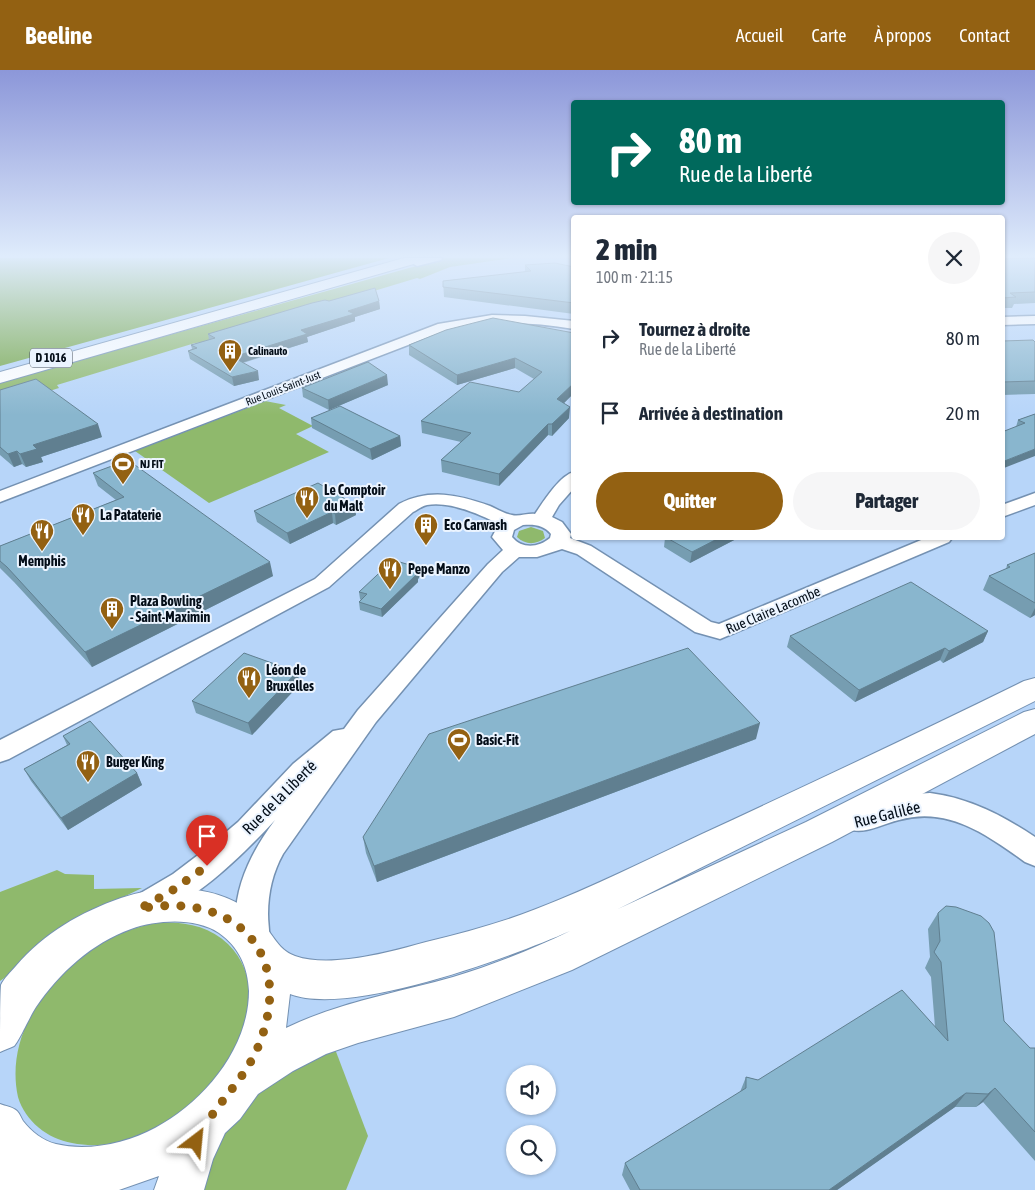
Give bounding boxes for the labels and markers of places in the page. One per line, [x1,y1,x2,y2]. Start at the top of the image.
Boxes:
building icon: Calinauto [217,338,243,372]
place label: Calinauto [248,345,288,357]
sports icon: NJ FIT [110,451,136,485]
place label: NJ FIT [140,458,164,470]
place label: Le Comptoir du Malt [324,482,386,514]
restaurant icon: Le Comptoir du Malt [294,485,320,519]
restaurant icon: La Pataterie [70,502,96,536]
place label: La Pataterie [100,507,161,523]
building icon: Eco Carwash [413,512,439,546]
place label: Eco Carwash [444,517,507,533]
restaurant icon: Memphis [29,518,55,552]
place label: Memphis [18,553,66,569]
restaurant icon: Pepe Manzo [377,556,403,590]
place label: Pepe Manzo [408,561,471,577]
place label: Plaza Bowling - Saint-Maximin [130,593,210,625]
building icon: Plaza Bowling - Saint-Maximin [99,596,125,630]
place label: Léon de Bruxelles [266,662,314,694]
restaurant icon: Léon de Bruxelles [236,665,262,699]
sports icon: Basic-Fit [446,727,472,761]
place label: Basic-Fit [476,732,519,748]
restaurant icon: Burger King [75,749,101,783]
place label: Burger King [106,754,165,770]
pin [186,815,228,866]

